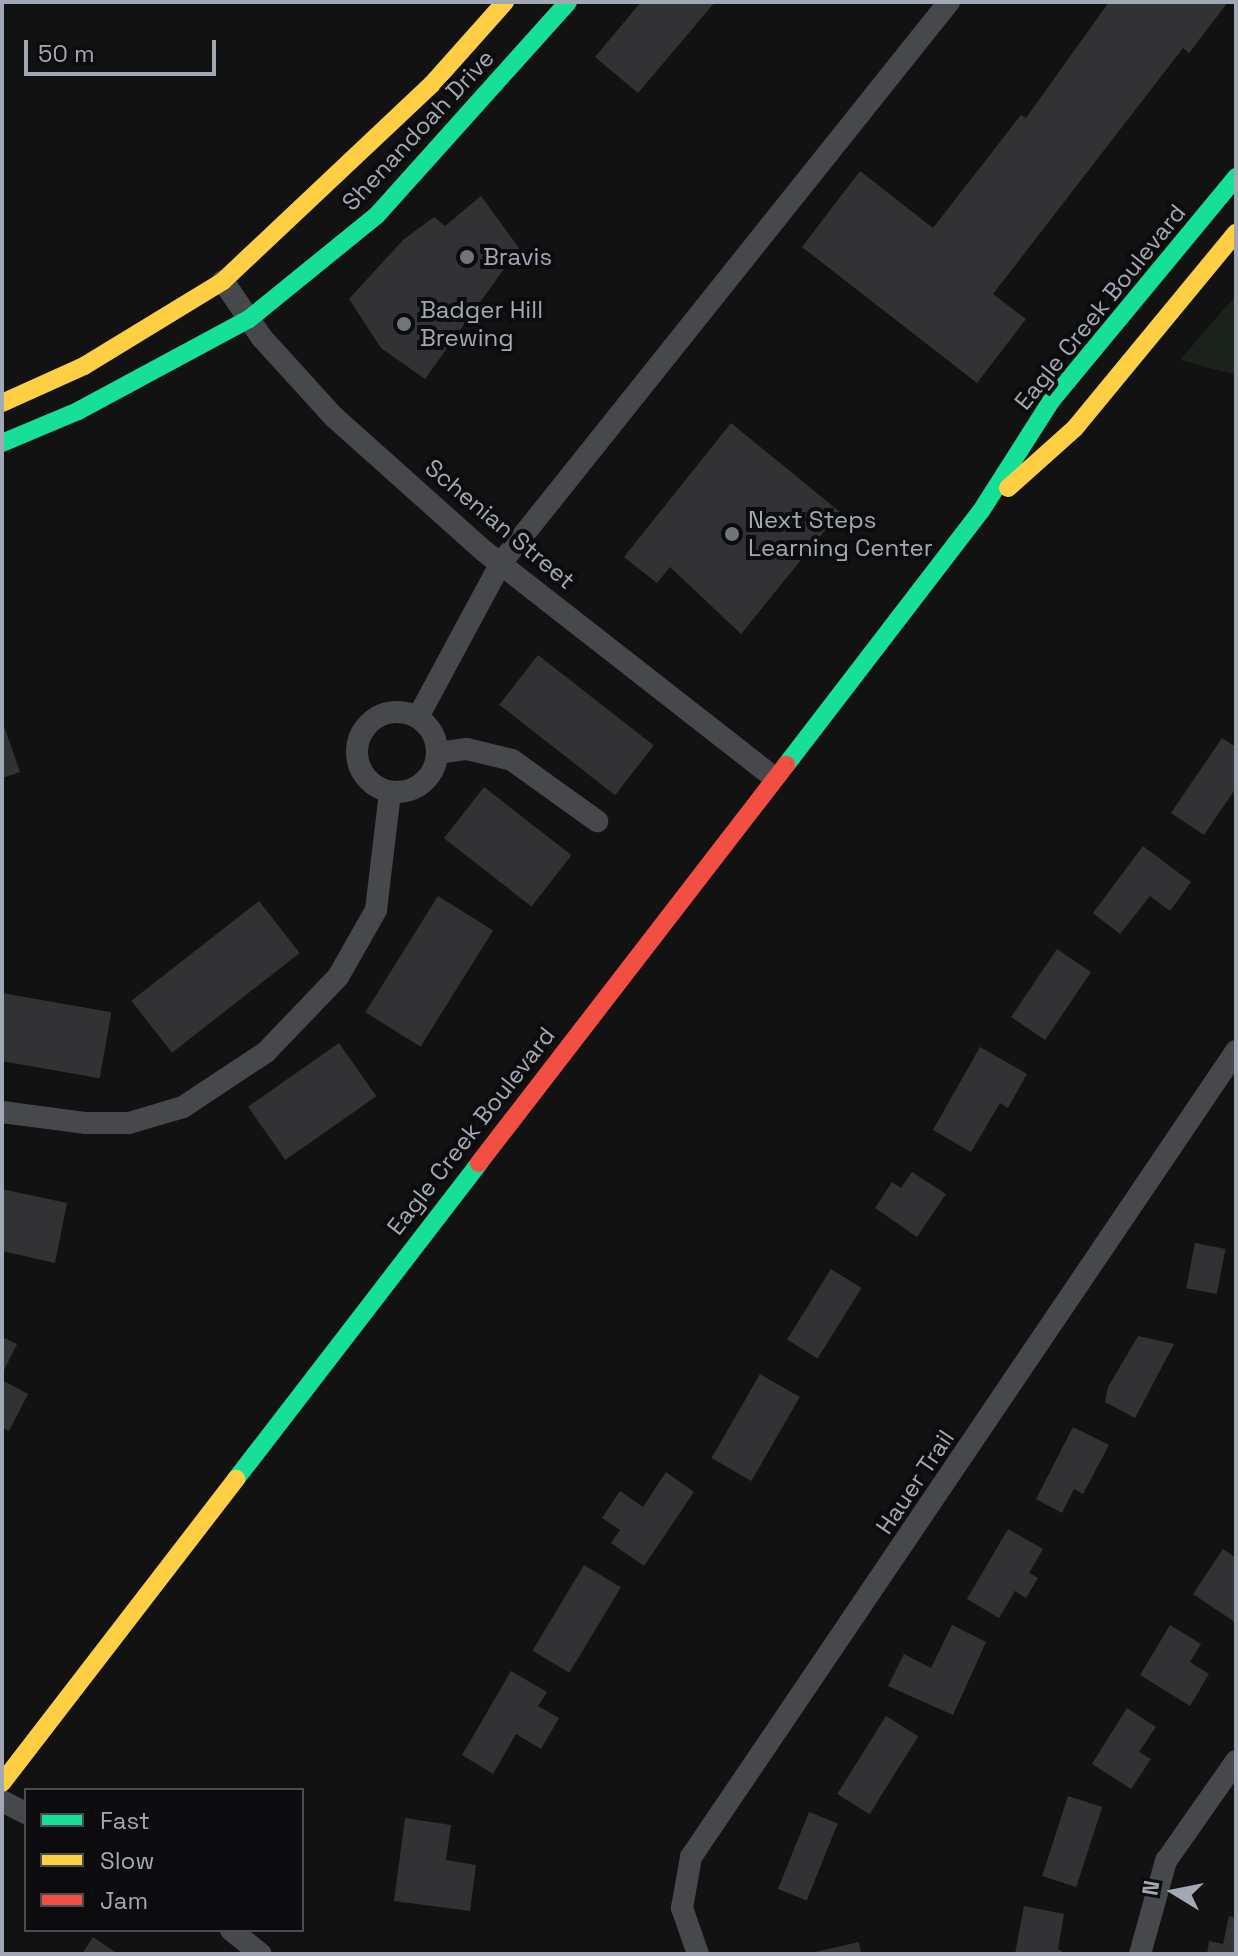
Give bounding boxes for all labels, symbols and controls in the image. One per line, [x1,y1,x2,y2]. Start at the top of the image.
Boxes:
scale bar [28,24,220,74]
text: 50 m [38,38,95,69]
street label: Shenandoah Drive [336,44,500,216]
street label: Eagle Creek Boulevard [1008,199,1192,415]
place label: Bravis [483,243,552,271]
marker: Bravis [458,248,476,266]
place label: Badger Hill Brewing [420,296,543,352]
marker: Badger Hill Brewing [395,315,413,333]
street label: Schenian Street [419,453,581,595]
place label: Next Steps Learning Center [748,506,933,562]
marker: Next Steps Learning Center [723,525,741,543]
street label: Eagle Creek Boulevard [381,1021,561,1241]
street label: Hauer Trail [870,1424,960,1540]
legend [24,1788,304,1932]
text: Fast [100,1805,150,1836]
text: Slow [100,1845,154,1876]
north arrow [1134,1852,1214,1932]
text: N [1135,1878,1165,1898]
text: Jam [100,1885,148,1916]

